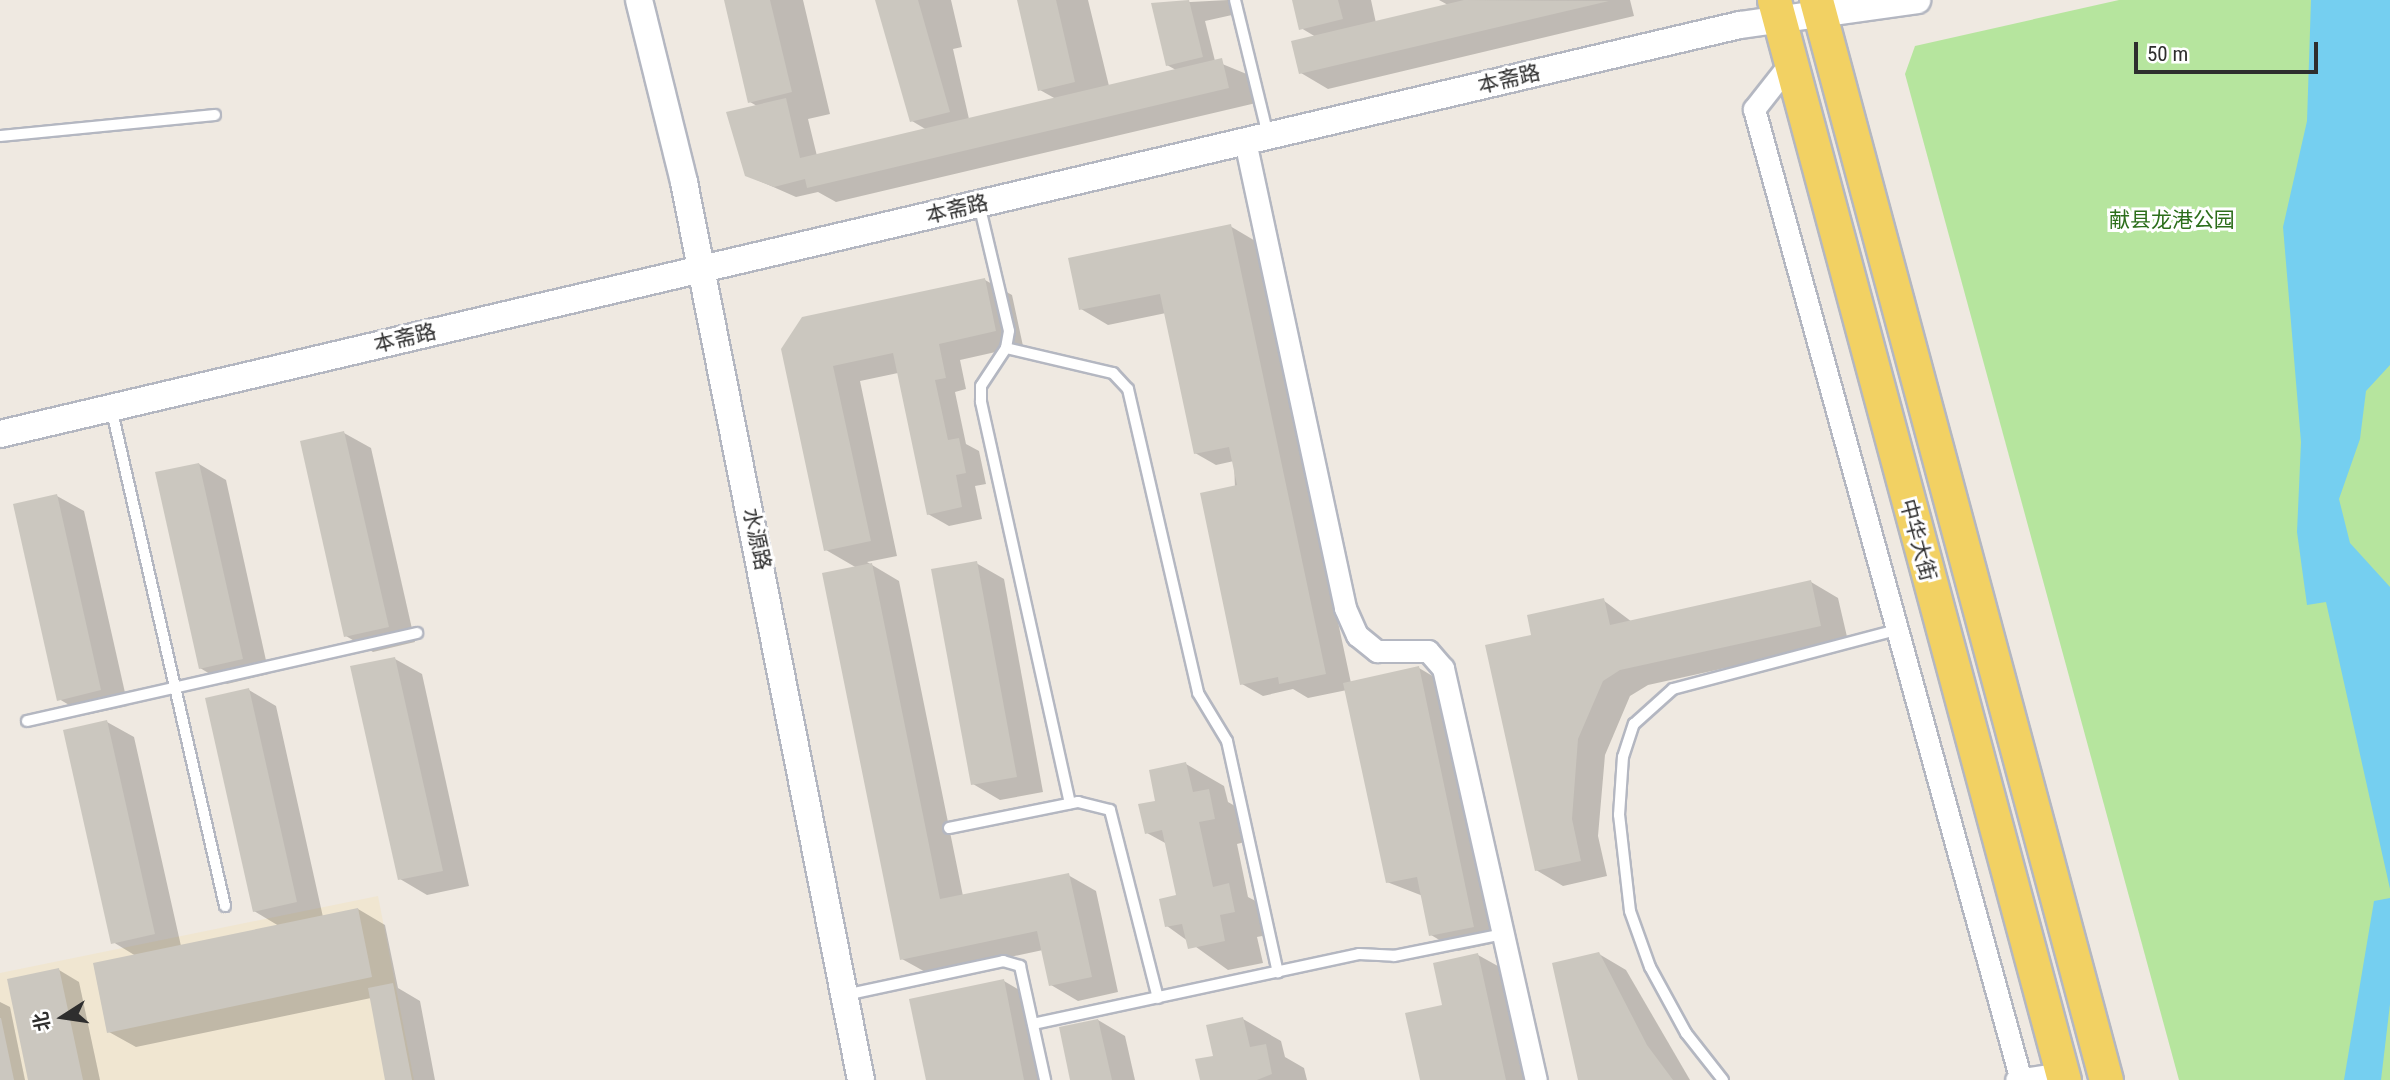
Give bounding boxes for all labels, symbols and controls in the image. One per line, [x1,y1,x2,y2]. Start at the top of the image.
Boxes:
scale bar [2138,28,2322,72]
text: 50 m [2147,42,2188,66]
street label: 本斋路 [1475,60,1543,98]
street label: 本斋路 [923,190,991,228]
park label: 献县龙港公园 [2109,207,2235,233]
street label: 本斋路 [371,319,439,357]
street label: 中华大街 [1895,496,1941,584]
street label: 水源路 [738,506,776,572]
north arrow [28,982,98,1052]
text: 北 [29,1010,55,1033]

